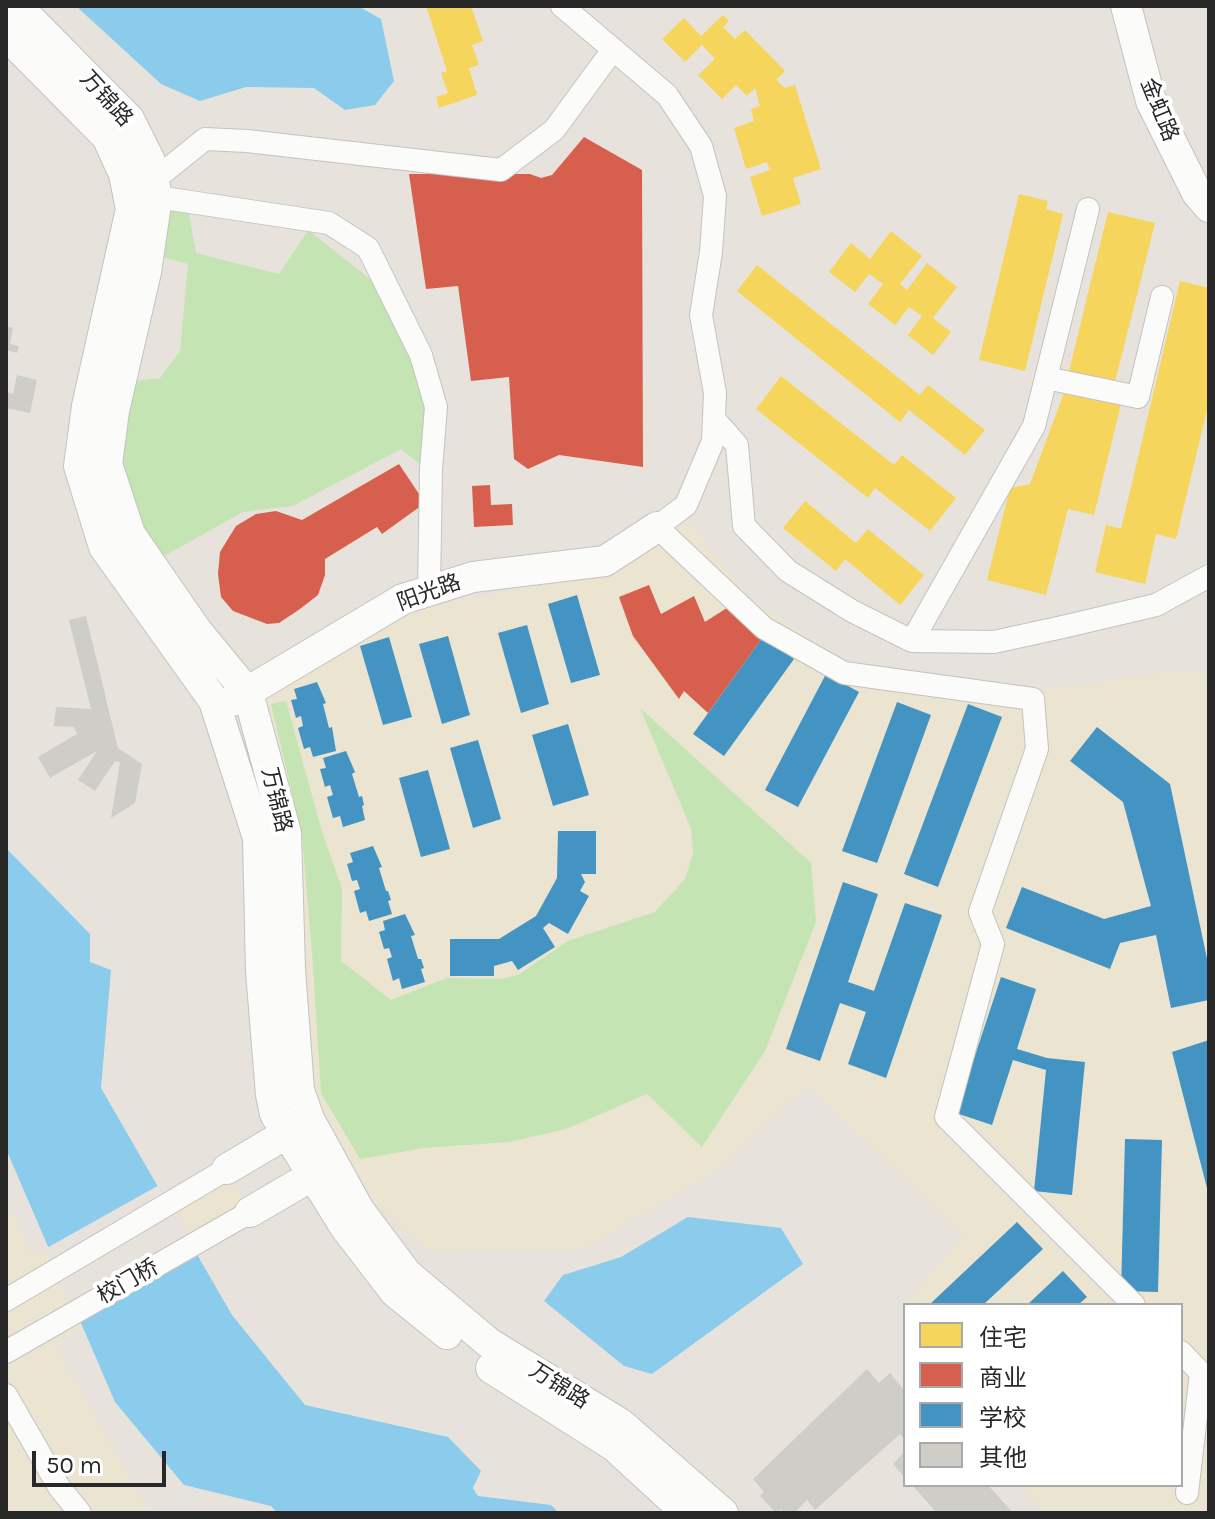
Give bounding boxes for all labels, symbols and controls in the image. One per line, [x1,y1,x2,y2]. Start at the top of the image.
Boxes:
street label: 万锦路 [74,66,138,132]
street label: 金虹路 [1134,74,1184,146]
street label: 阳光路 [393,569,465,617]
street label: 万锦路 [255,765,297,835]
street label: 校门桥 [93,1254,163,1310]
legend [903,1303,1183,1487]
text: 住宅 [979,1324,1027,1352]
street label: 万锦路 [524,1357,594,1415]
text: 商业 [979,1364,1027,1392]
text: 学校 [979,1404,1027,1432]
scale bar [36,1435,170,1485]
text: 其他 [979,1444,1027,1472]
text: 50 m [46,1451,102,1479]

